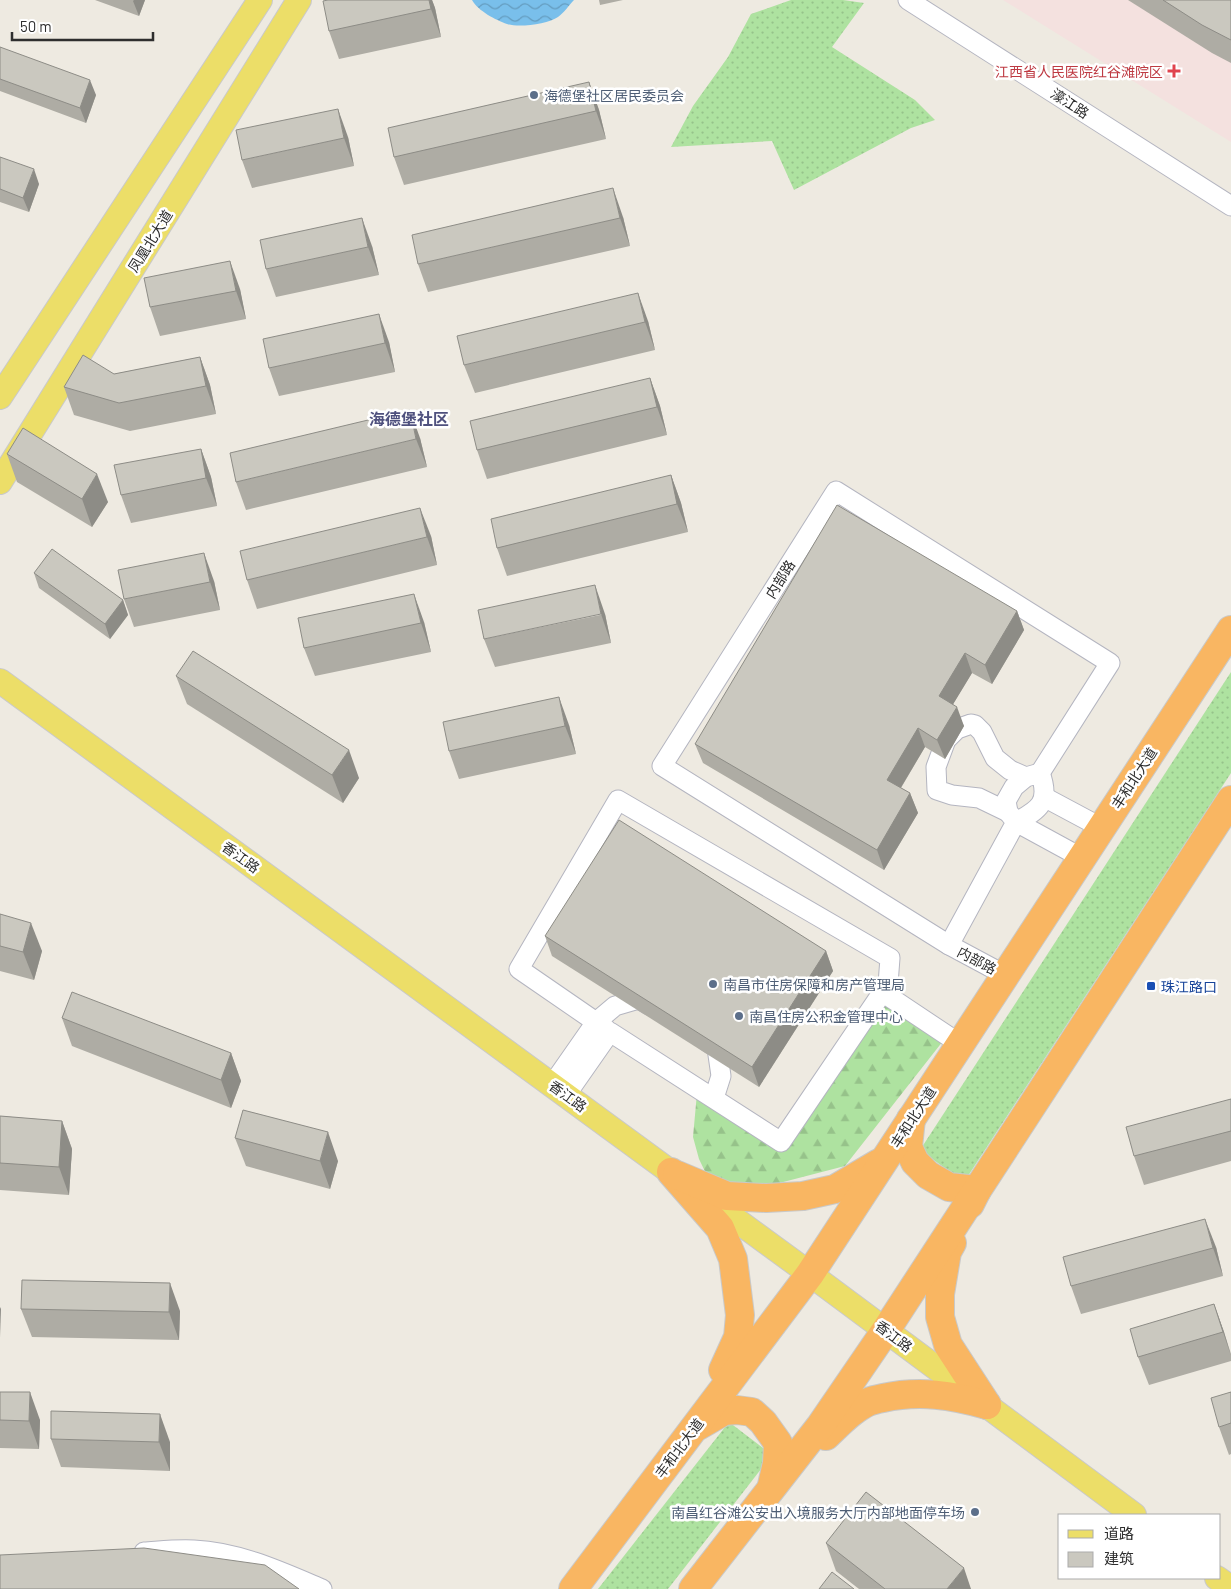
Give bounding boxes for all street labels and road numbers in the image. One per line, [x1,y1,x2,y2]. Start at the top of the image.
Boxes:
street label: 濠江路 [1048,84,1092,122]
street label: 凤凰北大道 [124,207,176,275]
street label: 内部路 [762,557,798,601]
street label: 丰和北大道 [1108,744,1160,812]
street label: 香江路 [219,838,263,876]
street label: 内部路 [954,943,1000,977]
street label: 香江路 [546,1077,590,1115]
street label: 丰和北大道 [887,1083,939,1151]
street label: 香江路 [872,1317,916,1355]
street label: 丰和北大道 [651,1415,707,1481]

